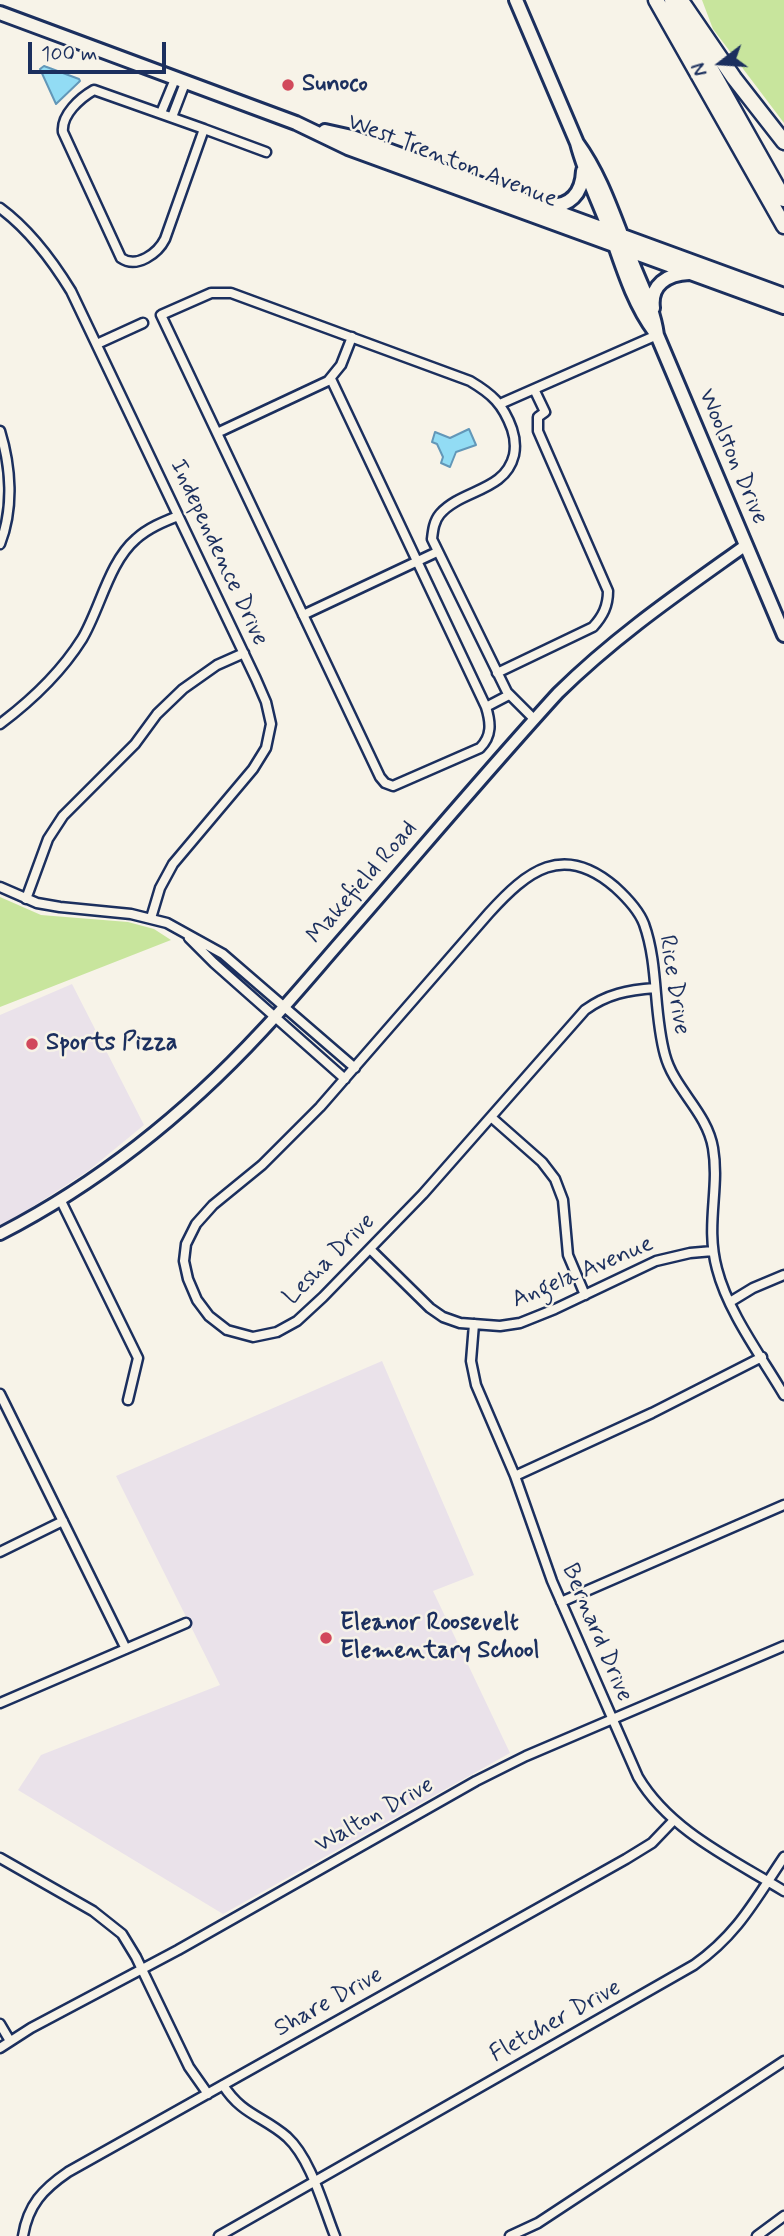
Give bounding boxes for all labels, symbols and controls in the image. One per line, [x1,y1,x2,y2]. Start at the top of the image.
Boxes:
scale bar [32,28,170,72]
north arrow [686,28,756,98]
text: 100 m [41,40,97,68]
text: N [687,60,714,79]
place label: Sunoco [302,71,368,99]
marker: Sunoco [280,77,296,93]
street label: West Trenton Avenue [343,109,561,215]
street label: Woolston Drive [691,385,773,529]
street label: Independence Drive [162,455,274,651]
street label: Makefield Road [302,815,424,951]
street label: Rice Drive [651,933,695,1037]
place label: Sports Pizza [46,1030,178,1058]
marker: Sports Pizza [24,1036,40,1052]
street label: Lesha Drive [278,1208,382,1312]
street label: Angela Avenue [508,1230,658,1316]
street label: Bernard Drive [554,1560,638,1706]
place label: Eleanor Roosevelt Elementary School [340,1610,539,1666]
marker: Eleanor Roosevelt Elementary School [318,1630,334,1646]
street label: Walton Drive [311,1772,439,1860]
street label: Share Drive [270,1961,388,2045]
street label: Fletcher Drive [485,1974,627,2070]

